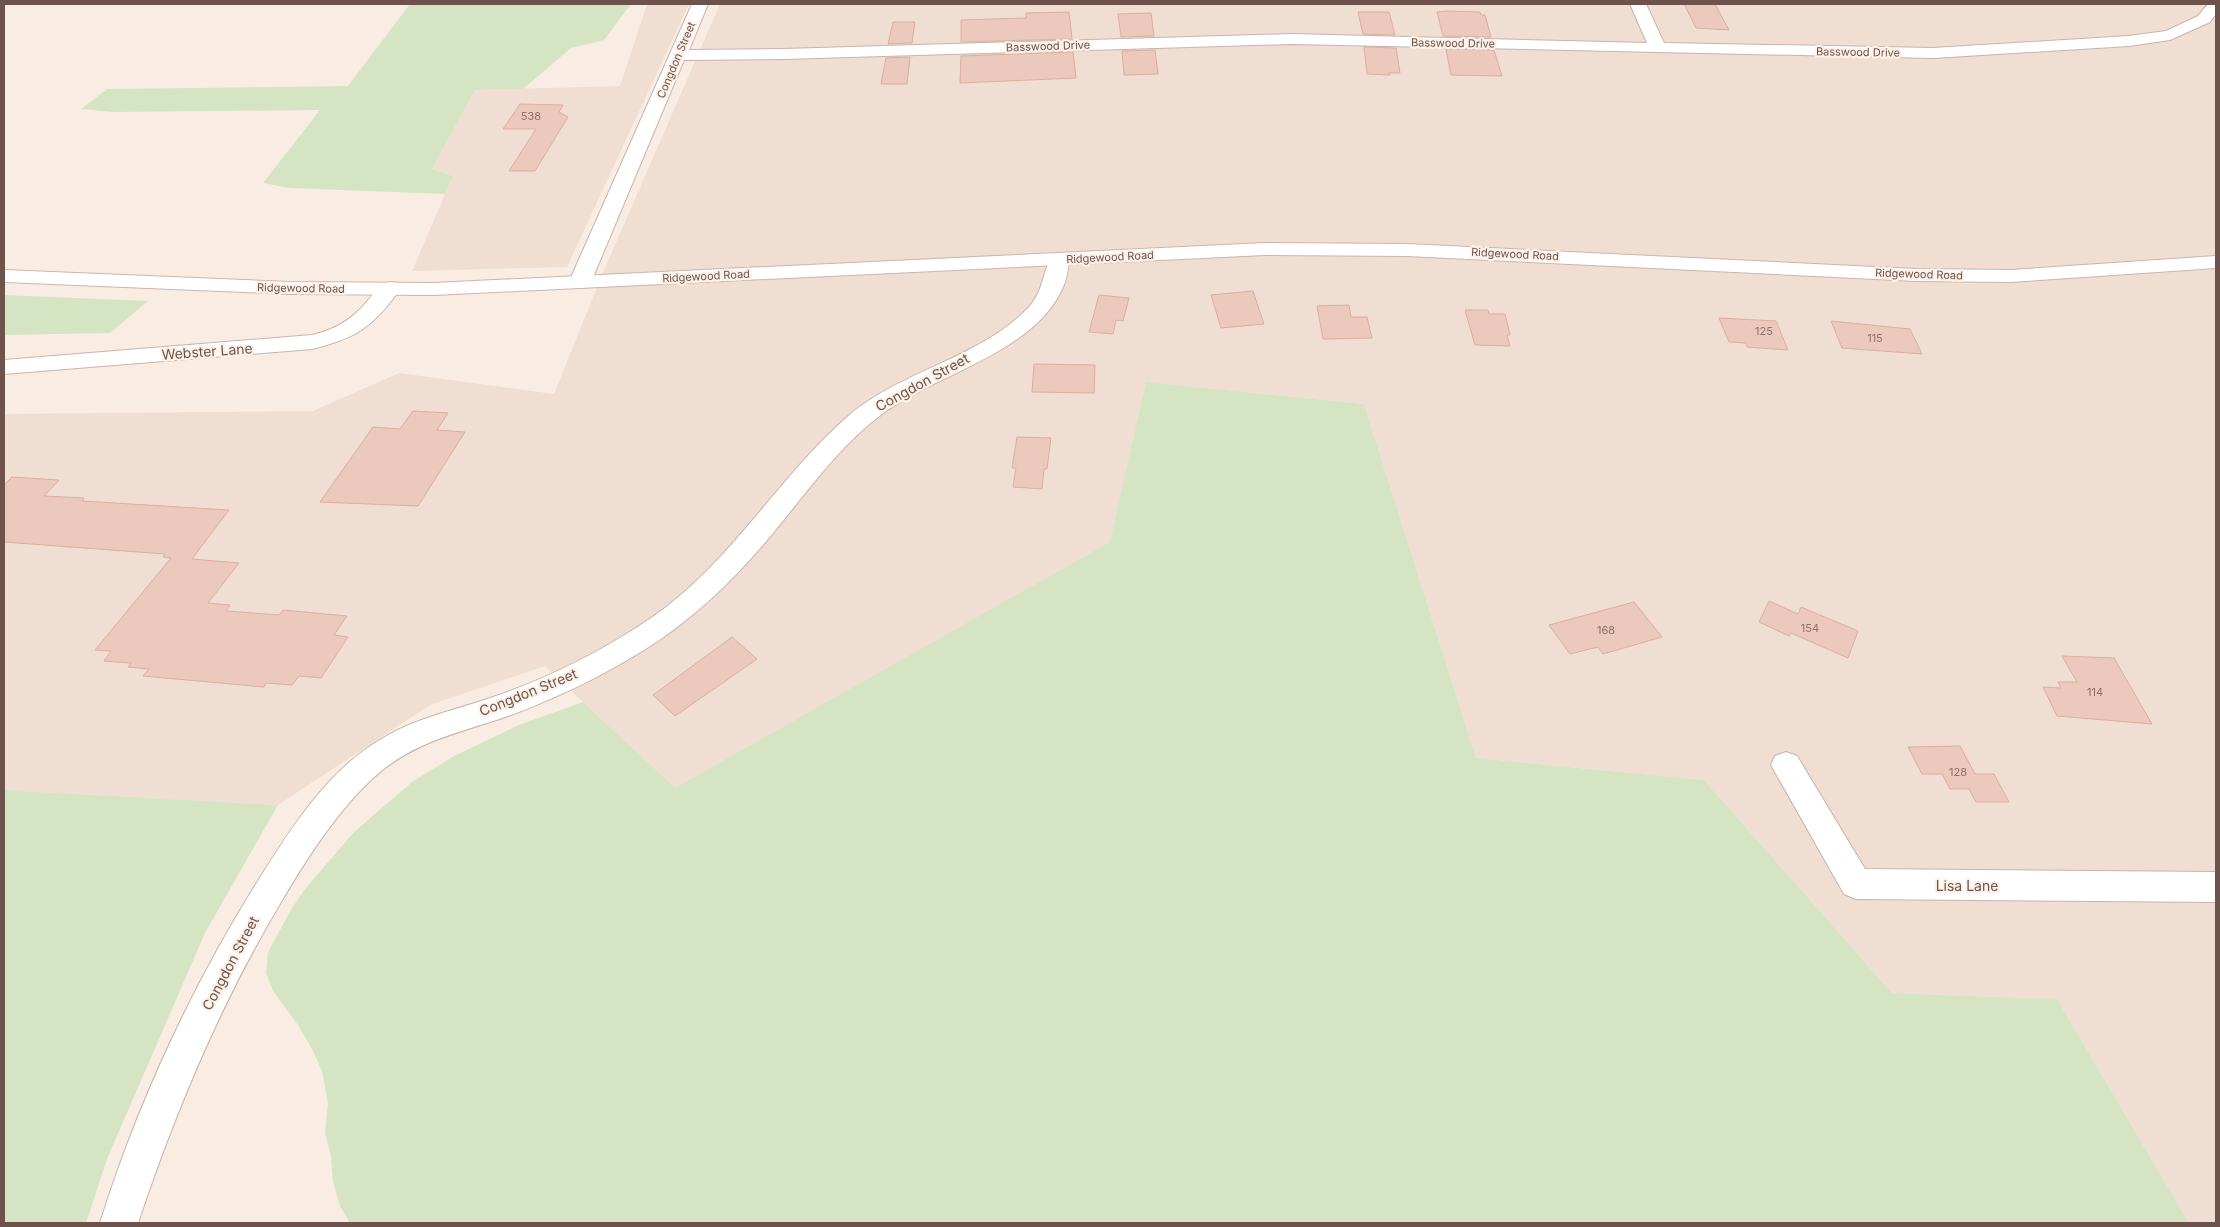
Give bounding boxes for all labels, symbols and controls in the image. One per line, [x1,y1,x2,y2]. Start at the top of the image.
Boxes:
street label: Congdon Street [654,19,699,100]
street label: Basswood Drive [1411,35,1495,51]
street label: Basswood Drive [1006,38,1090,54]
street label: Basswood Drive [1816,44,1900,60]
house number: 538 [521,109,541,123]
street label: Ridgewood Road [1471,245,1559,263]
street label: Ridgewood Road [1066,248,1154,266]
street label: Ridgewood Road [1875,265,1963,283]
street label: Ridgewood Road [662,267,750,285]
street label: Ridgewood Road [257,280,345,296]
house number: 125 [1755,324,1773,338]
house number: 115 [1867,331,1883,345]
street label: Webster Lane [161,339,253,363]
street label: Congdon Street [872,349,972,415]
house number: 154 [1801,621,1819,635]
house number: 168 [1597,623,1615,637]
street label: Congdon Street [477,664,580,719]
house number: 114 [2087,685,2103,699]
house number: 128 [1949,765,1967,779]
street label: Lisa Lane [1936,877,1998,894]
street label: Congdon Street [198,913,262,1013]

